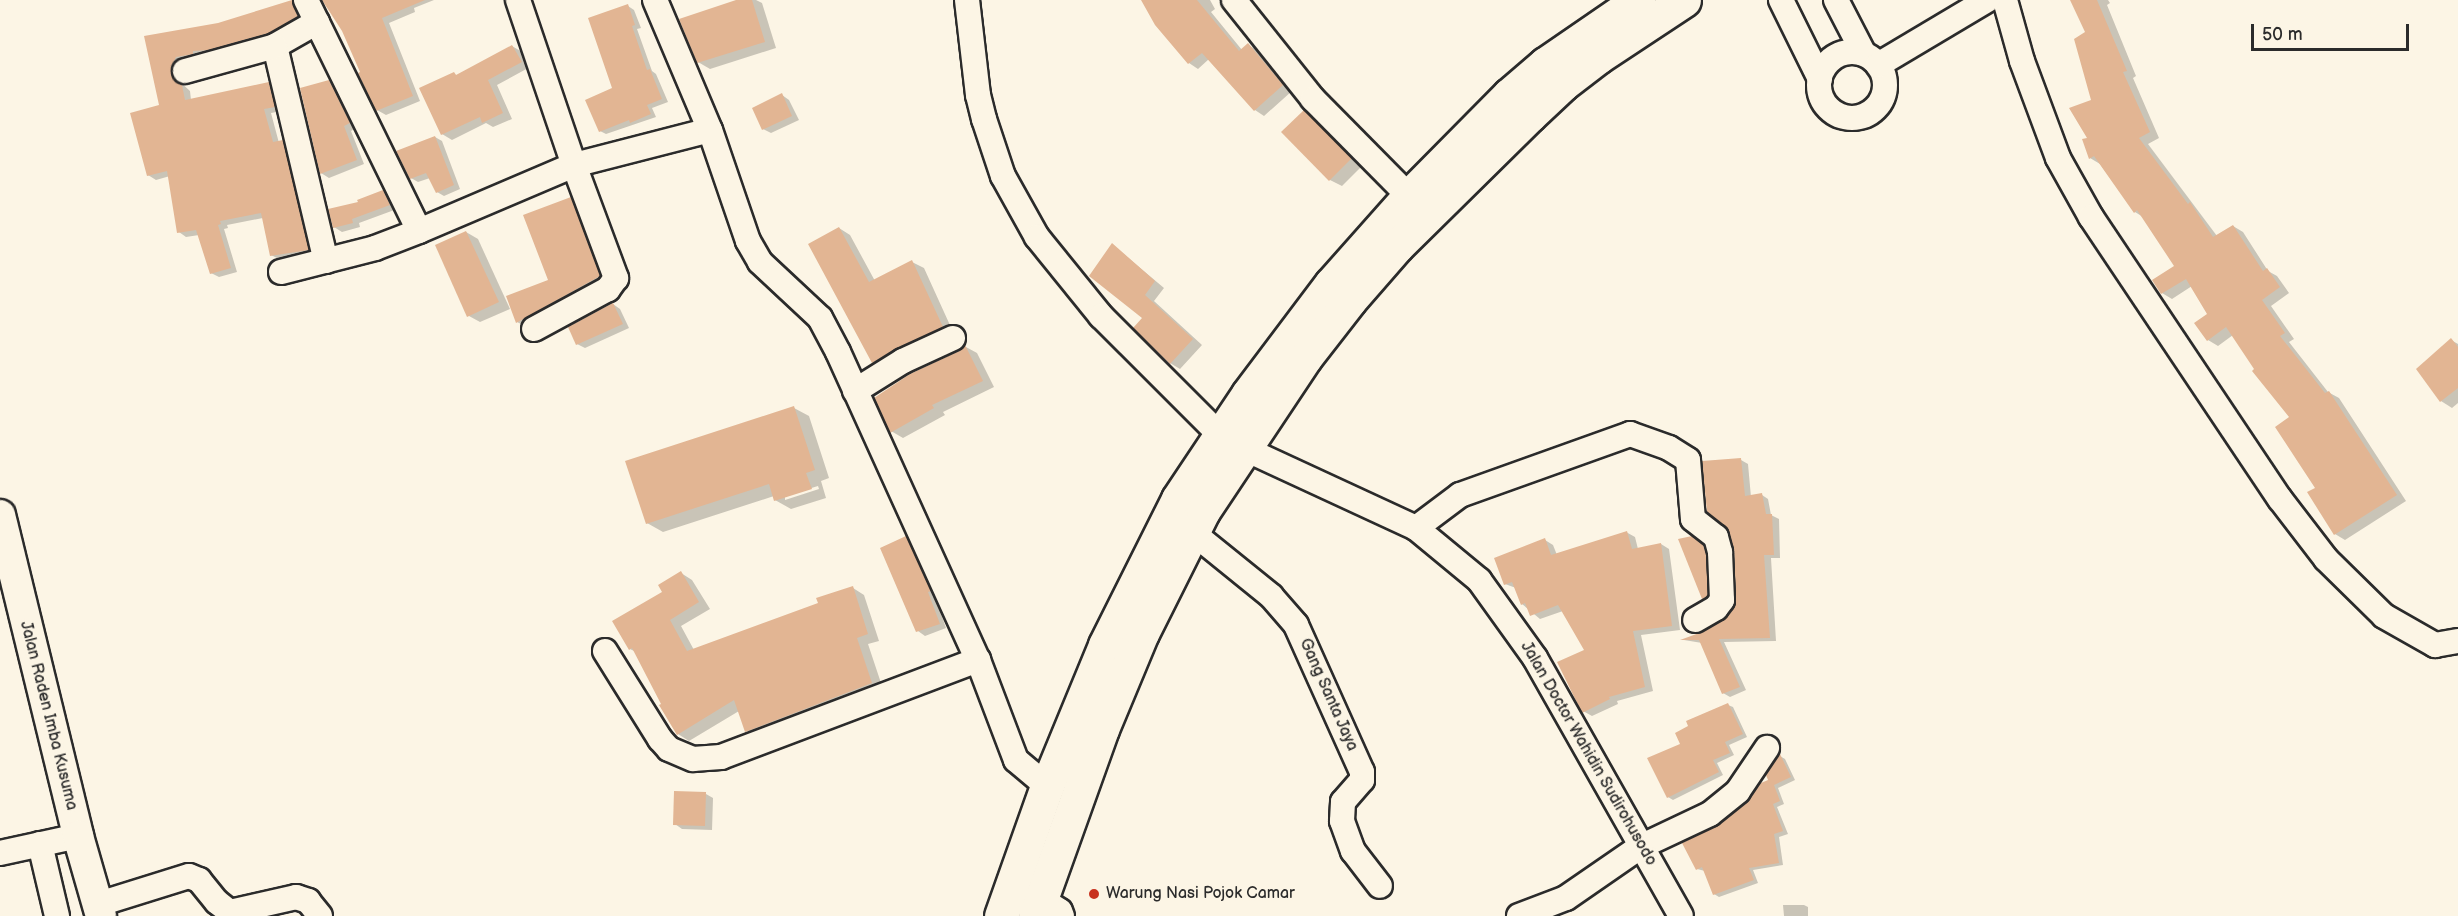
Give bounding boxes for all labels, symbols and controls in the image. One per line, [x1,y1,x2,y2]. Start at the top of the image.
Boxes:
scale bar [2254,12,2412,50]
text: 50 m [2262,24,2303,45]
street label: Jalan Raden Imba Kusuma [15,619,81,813]
street label: Gang Santa Jaya [1294,635,1362,755]
street label: Jalan Doctor Wahidin Sudirohusodo [1516,638,1660,870]
place label: Warung Nasi Pojok Camar [1106,884,1295,904]
marker: Warung Nasi Pojok Camar [1087,887,1101,901]

